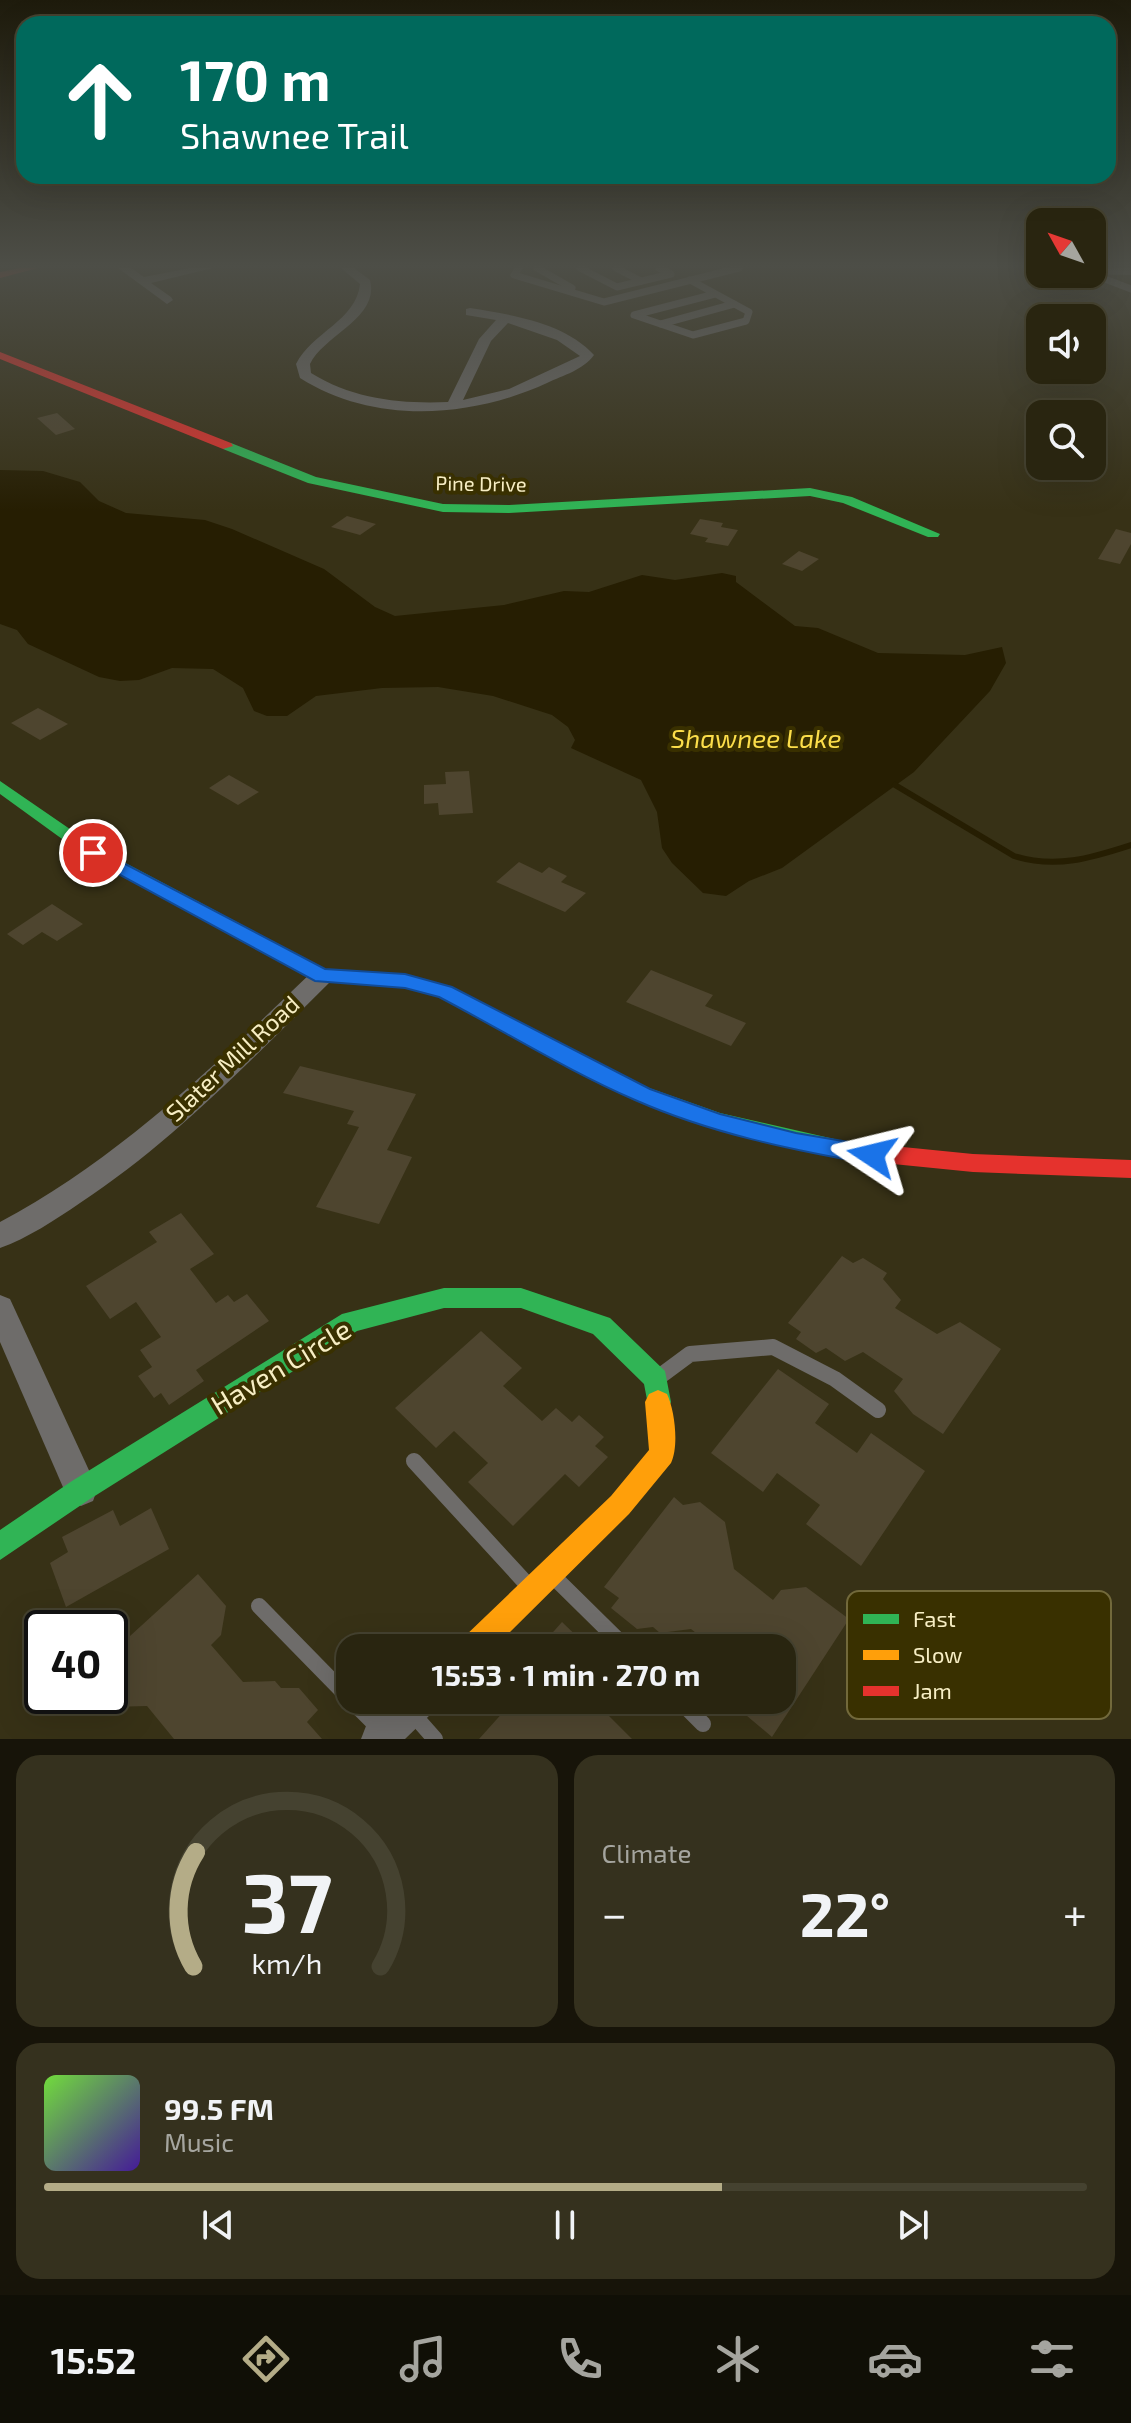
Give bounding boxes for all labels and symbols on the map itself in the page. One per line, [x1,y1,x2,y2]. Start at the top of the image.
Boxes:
north arrow [1026,208,1106,288]
street label: Pine Drive [435,470,527,496]
water label: Shawnee Lake [671,722,841,753]
pin [59,819,127,887]
street label: Slater Mill Road [159,989,305,1127]
position arrow [830,1113,914,1197]
street label: Haven Circle [204,1311,357,1421]
legend [847,1591,1111,1719]
text: Fast [913,1605,956,1631]
speed limit sign: 40 [24,1610,128,1714]
text: Slow [913,1641,962,1667]
text: Jam [913,1677,952,1703]

